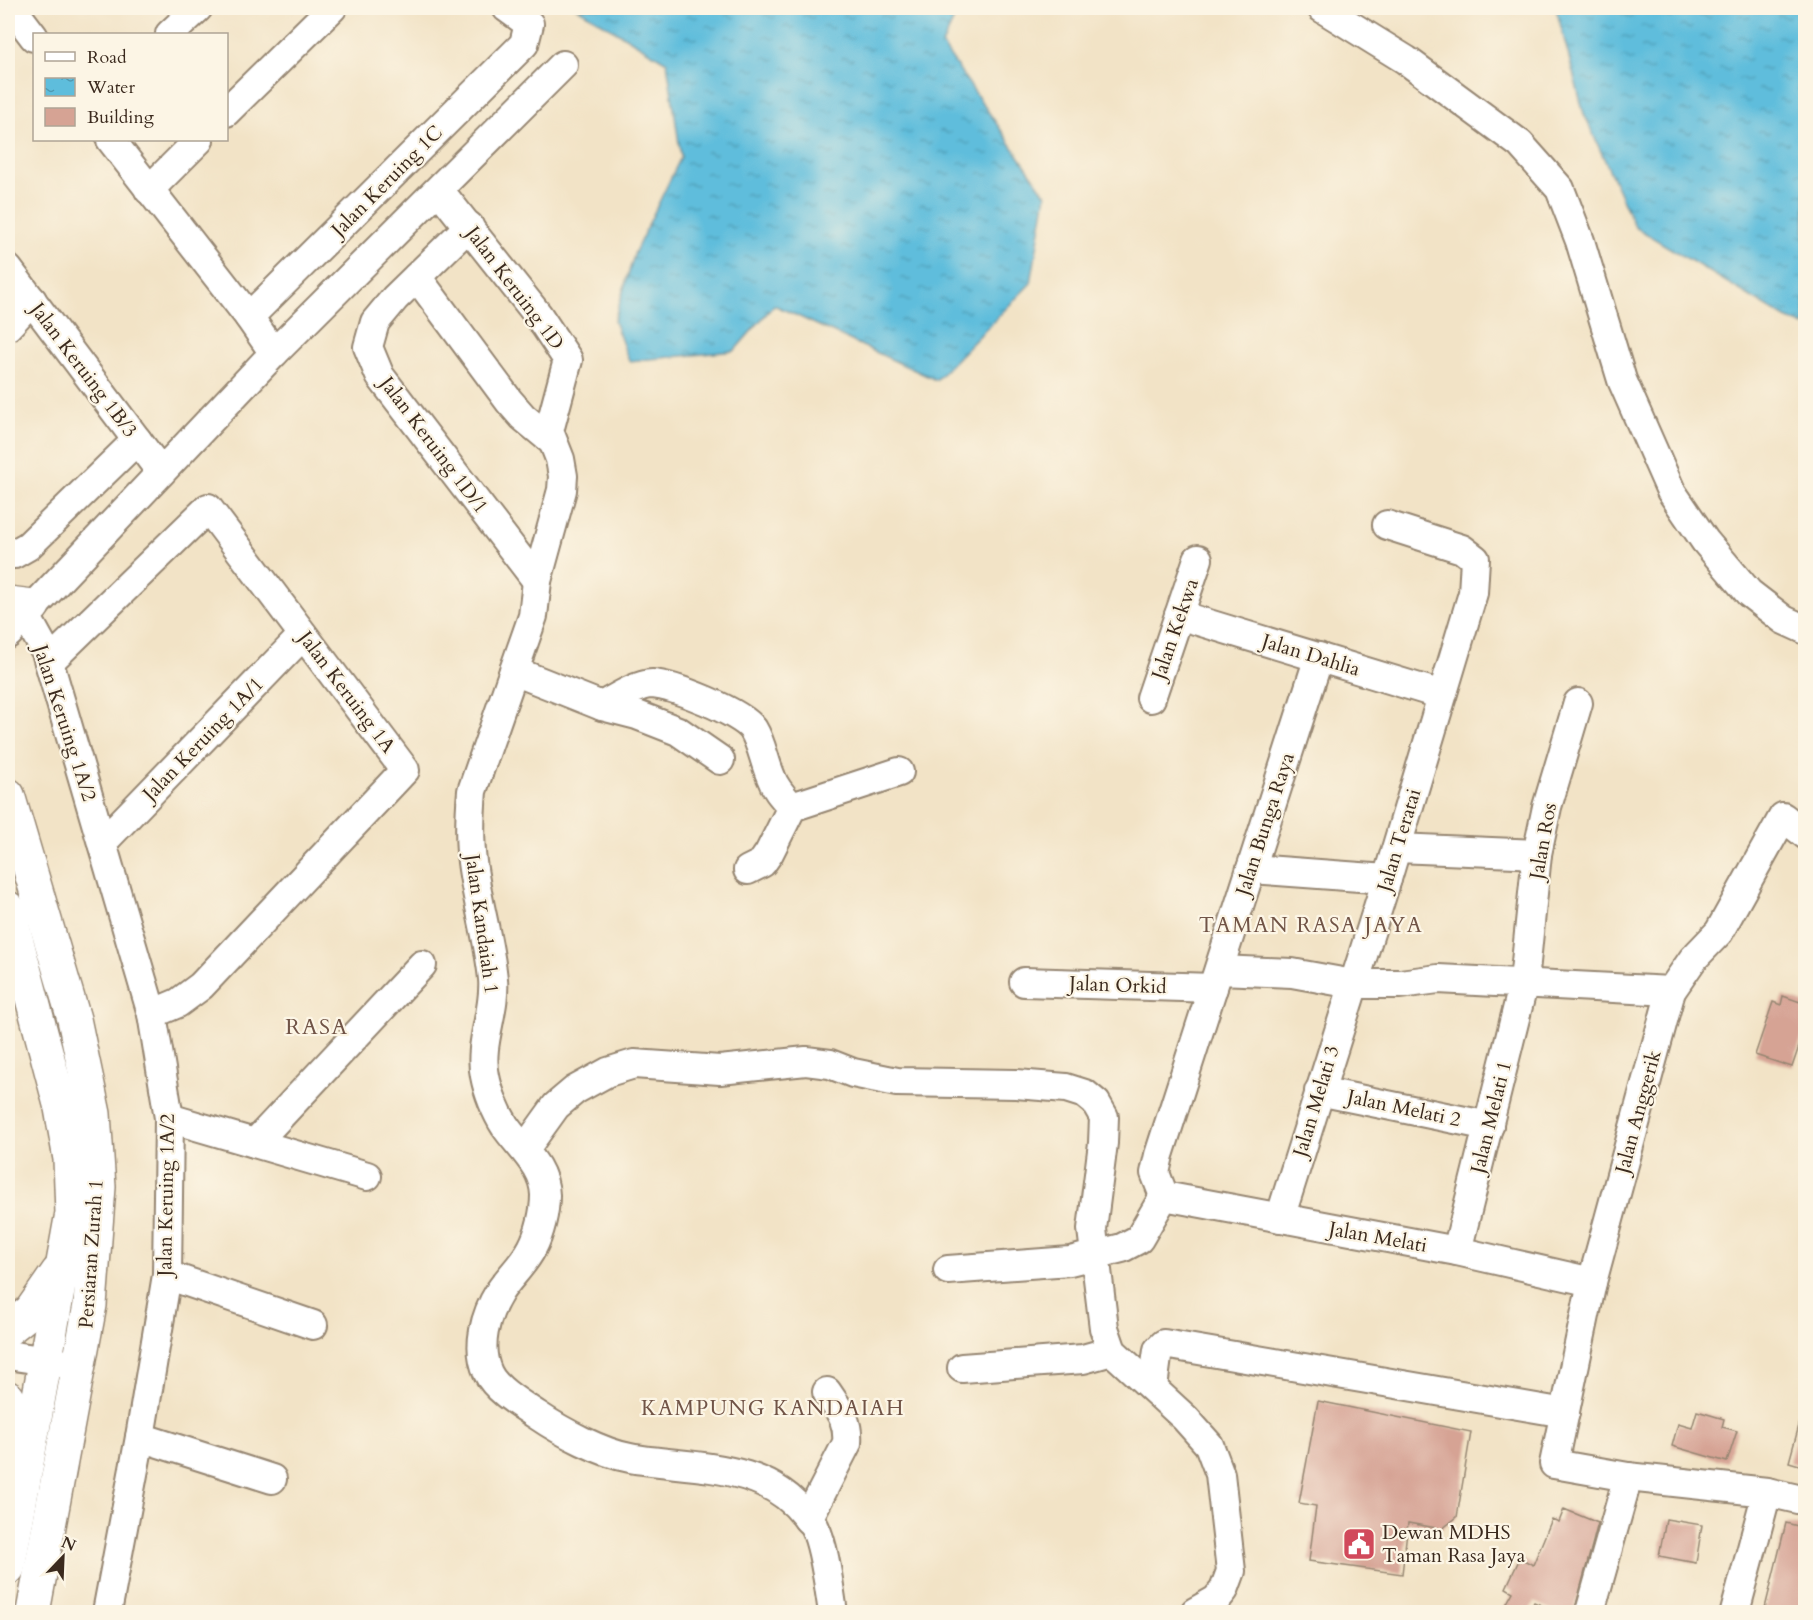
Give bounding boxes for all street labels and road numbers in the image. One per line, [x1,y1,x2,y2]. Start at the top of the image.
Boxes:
street label: Jalan Keruing 1C [323,119,449,245]
street label: Jalan Keruing 1D [458,218,570,355]
street label: Jalan Keruing 1B/3 [23,295,144,443]
street label: Jalan Keruing 1D/1 [372,369,494,519]
street label: Jalan Kekwa [1144,575,1205,686]
street label: Jalan Keruing 1A [290,623,402,759]
street label: Jalan Dahlia [1256,626,1364,683]
street label: Jalan Keruing 1A/2 [26,639,103,805]
street label: Jalan Keruing 1A/1 [135,671,269,809]
street label: Jalan Bunga Raya [1228,749,1301,902]
street label: Jalan Teratai [1370,785,1428,898]
street label: Jalan Ros [1522,801,1563,884]
street label: Jalan Kandaiah 1 [458,849,505,996]
street label: Jalan Orkid [1066,970,1168,1000]
street label: Jalan Melati 3 [1285,1042,1346,1163]
street label: Jalan Anggerik [1608,1047,1667,1180]
street label: Jalan Melati 1 [1463,1058,1518,1179]
street label: Jalan Melati 2 [1342,1082,1463,1133]
street label: Jalan Keruing 1A/2 [151,1113,181,1280]
street label: Persiaran Zurah 1 [72,1178,110,1330]
street label: Jalan Melati [1324,1215,1430,1259]

